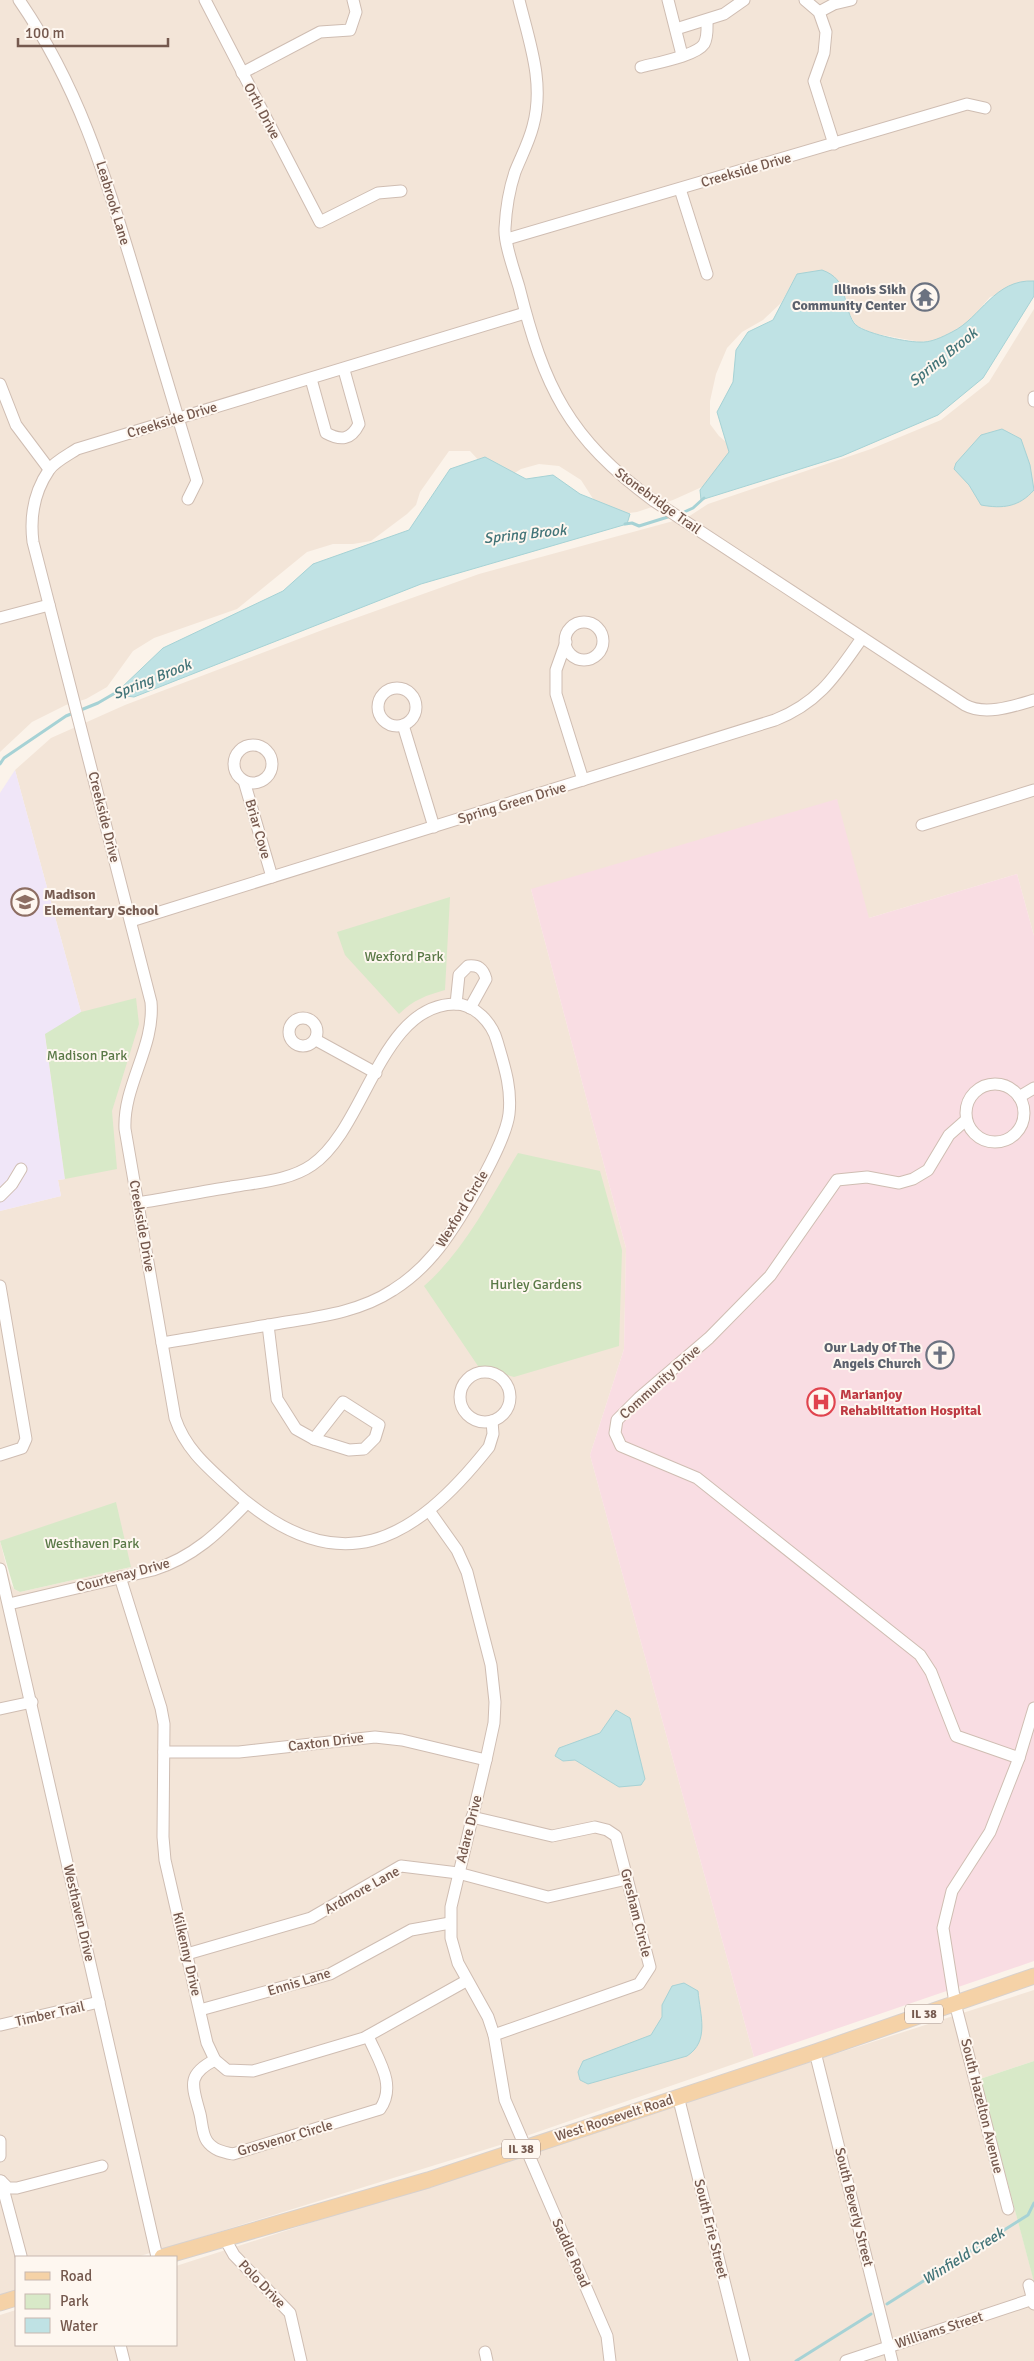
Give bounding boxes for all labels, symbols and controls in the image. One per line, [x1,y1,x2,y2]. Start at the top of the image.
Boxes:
scale bar [18,15,168,47]
text: 100 m [25,24,65,42]
street label: Orth Drive [240,80,284,142]
street label: Creekside Drive [699,149,793,191]
street label: Leabrook Lane [92,159,134,247]
place label: Illinois Sikh Community Center [792,281,906,314]
temple icon: Illinois Sikh Community Center [910,282,940,312]
water label: Spring Brook [905,323,982,390]
street label: Creekside Drive [125,398,219,442]
street label: Stonebridge Trail [612,464,704,538]
water label: Spring Brook [483,521,569,547]
water label: Spring Brook [110,655,195,703]
street label: Creekside Drive [84,770,124,864]
street label: Spring Green Drive [456,778,568,828]
street label: Briar Cove [241,797,275,861]
place label: Madison Elementary School [44,886,159,919]
school or university icon: Madison Elementary School [10,887,40,917]
park label: Wexford Park [364,948,444,965]
park label: Madison Park [47,1047,127,1064]
street label: Wexford Circle [432,1167,492,1251]
street label: Creekside Drive [126,1179,158,1273]
park label: Hurley Gardens [490,1276,582,1293]
place label: Our Lady Of The Angels Church [824,1339,921,1372]
church icon: Our Lady Of The Angels Church [925,1340,955,1370]
street label: Community Drive [616,1341,704,1423]
place label: Marianjoy Rehabilitation Hospital [840,1386,982,1419]
hospital icon: Marianjoy Rehabilitation Hospital [806,1387,836,1417]
park label: Westhaven Park [45,1535,139,1552]
street label: Courtenay Drive [74,1554,172,1596]
street label: Caxton Drive [287,1729,365,1755]
street label: Adare Drive [452,1793,486,1865]
street label: Ardmore Lane [321,1862,403,1918]
street label: Westhaven Drive [60,1863,98,1963]
street label: Gresham Circle [617,1867,655,1959]
street label: Kilkenny Drive [169,1910,205,1998]
street label: Ennis Lane [265,1964,333,2000]
street label: Timber Trail [14,1998,86,2030]
road number: IL 38 [905,2005,943,2024]
street label: South Hazelton Avenue [957,2037,1007,2175]
street label: West Roosevelt Road [553,2091,675,2145]
street label: Grosvenor Circle [235,2116,335,2160]
road number: IL 38 [502,2140,540,2158]
street label: South Beverly Street [831,2146,877,2268]
street label: South Erie Street [690,2177,732,2281]
street label: Saddle Road [548,2216,594,2290]
water label: Winfield Creek [919,2223,1009,2288]
legend [15,2256,178,2346]
street label: Polo Drive [235,2256,289,2312]
text: Road [60,2267,92,2285]
text: Park [60,2292,89,2310]
street label: Williams Street [893,2308,985,2352]
text: Water [60,2317,98,2335]

